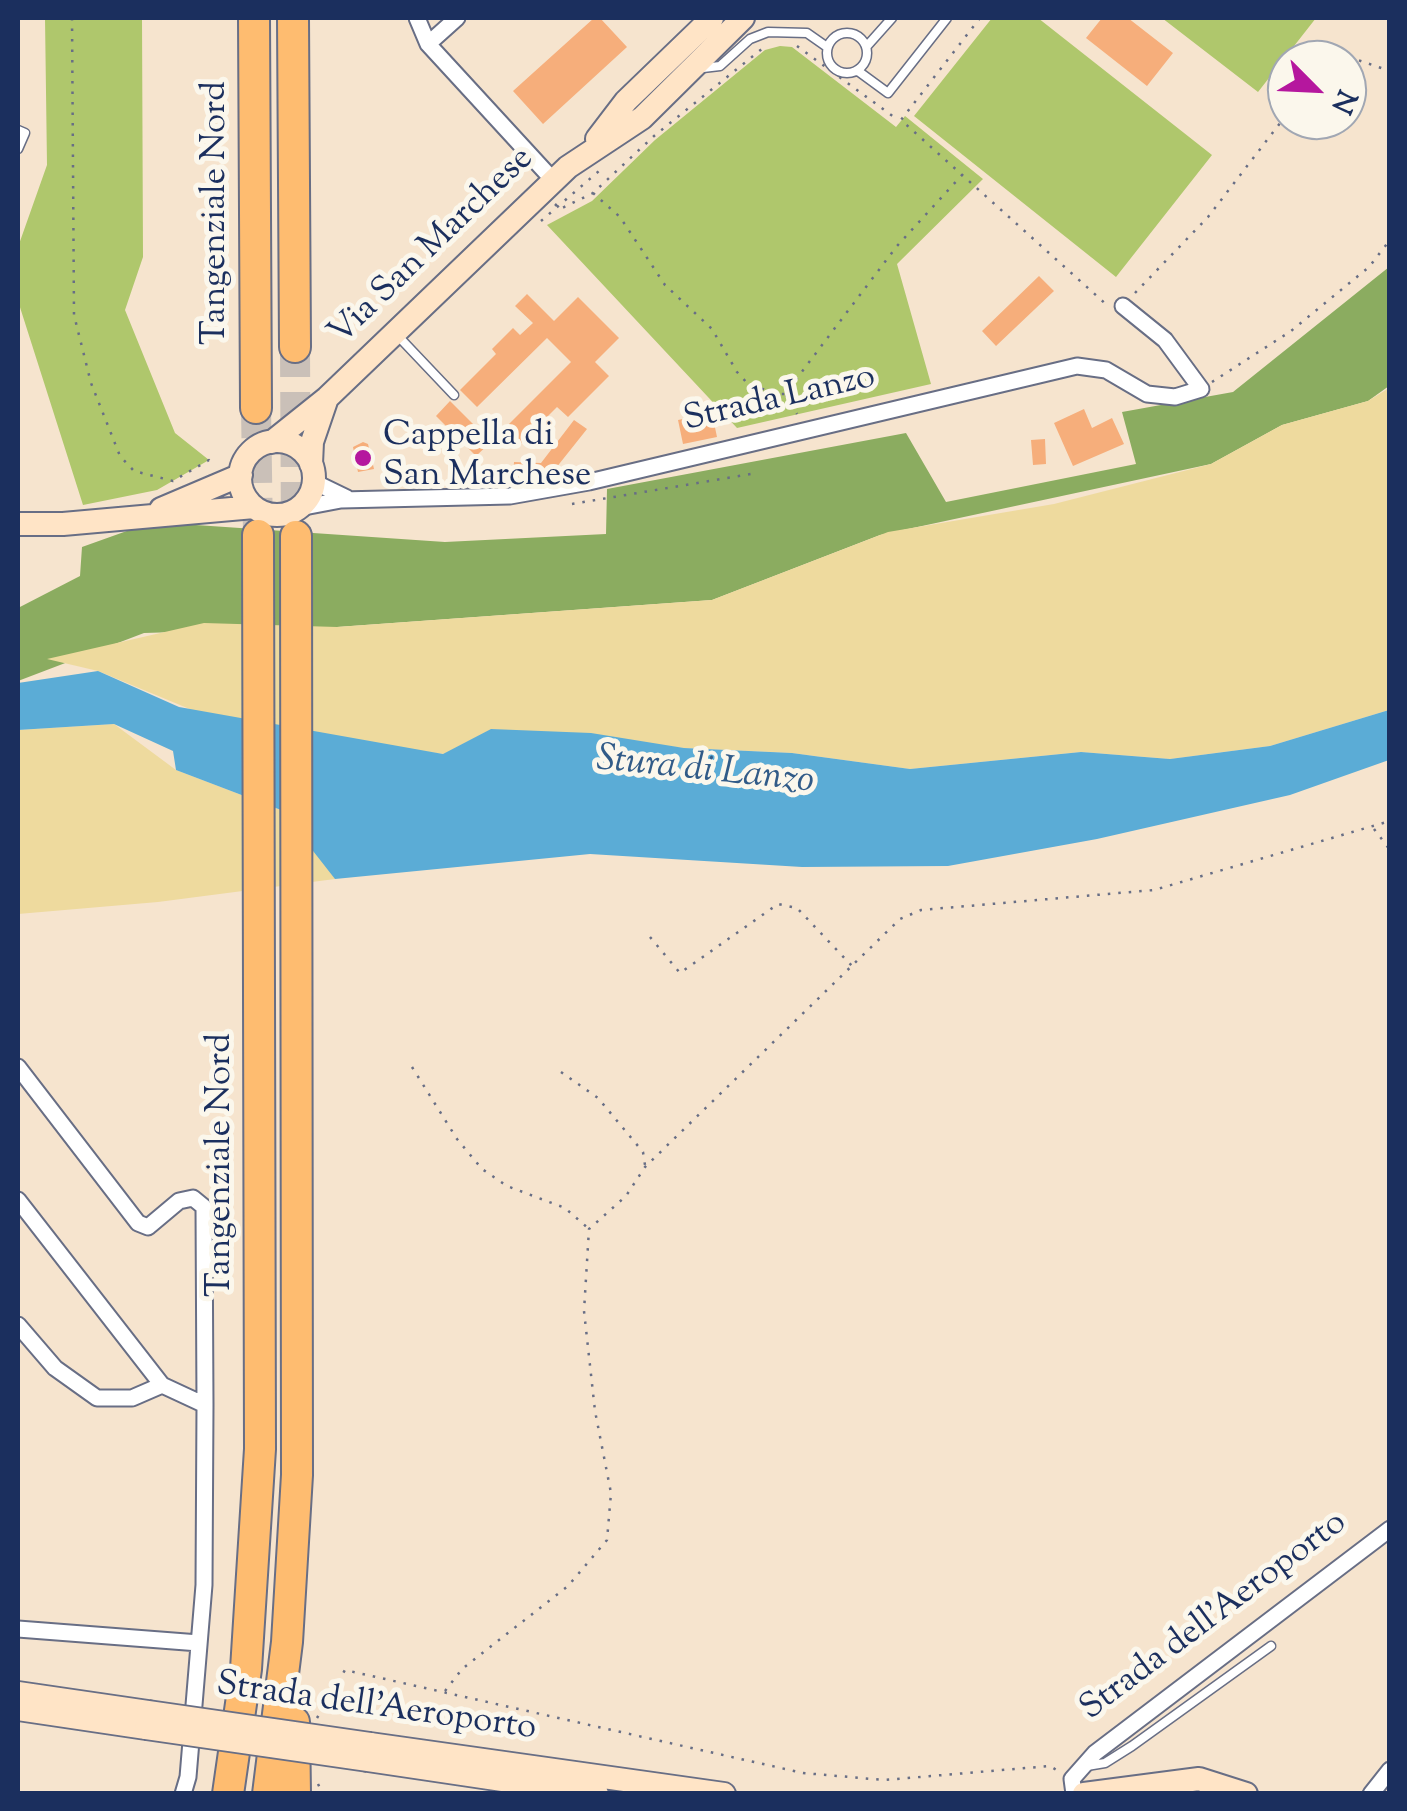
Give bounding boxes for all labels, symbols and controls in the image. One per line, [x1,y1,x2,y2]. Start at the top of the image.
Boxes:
north arrow [1267,40,1367,140]
street label: Tangenziale Nord [197,81,239,345]
text: N [1320,83,1365,120]
street label: Via San Marchese [322,140,544,356]
street label: Strada Lanzo [680,359,880,443]
place label: Cappella di San Marchese [383,417,591,499]
marker: Cappella di San Marchese [352,447,374,469]
water label: Stura di Lanzo [594,739,816,807]
street label: Tangenziale Nord [202,1033,244,1297]
street label: Strada dell'Aeroporto [1073,1504,1357,1732]
street label: Strada dell'Aeroporto [213,1666,539,1752]

